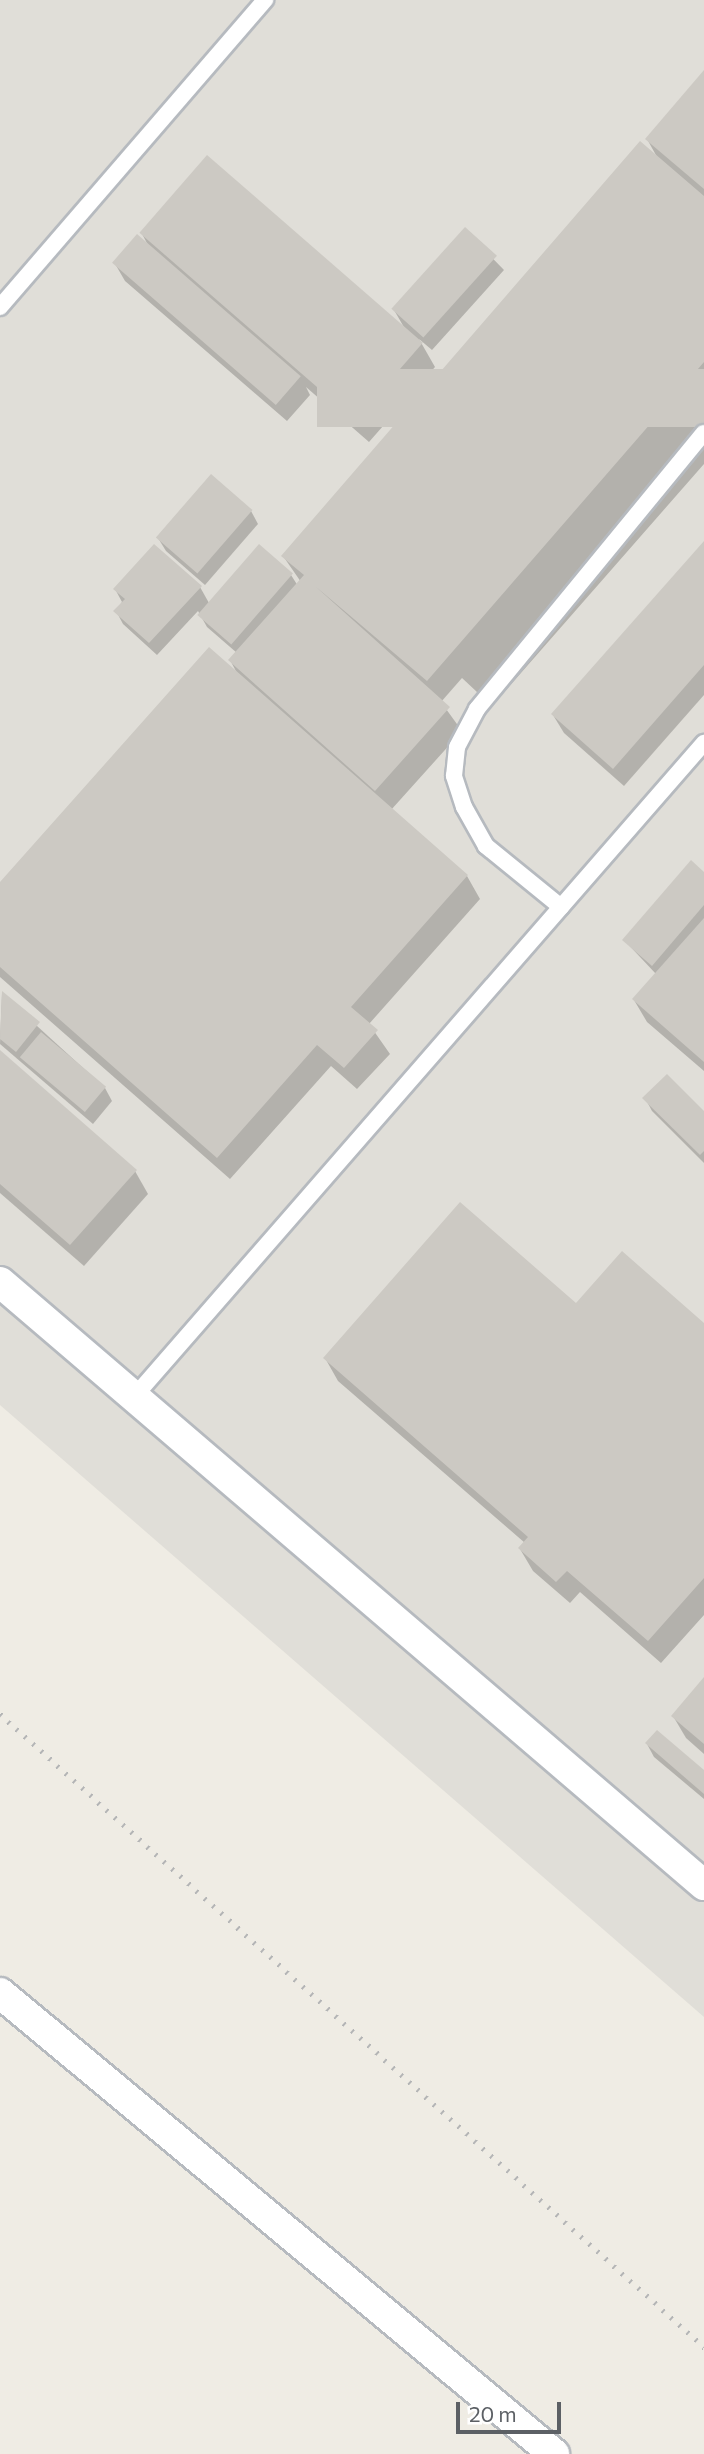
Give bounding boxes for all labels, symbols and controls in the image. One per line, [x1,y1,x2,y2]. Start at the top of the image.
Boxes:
scale bar [459,2388,564,2432]
text: 20 m [469,2401,517,2426]

